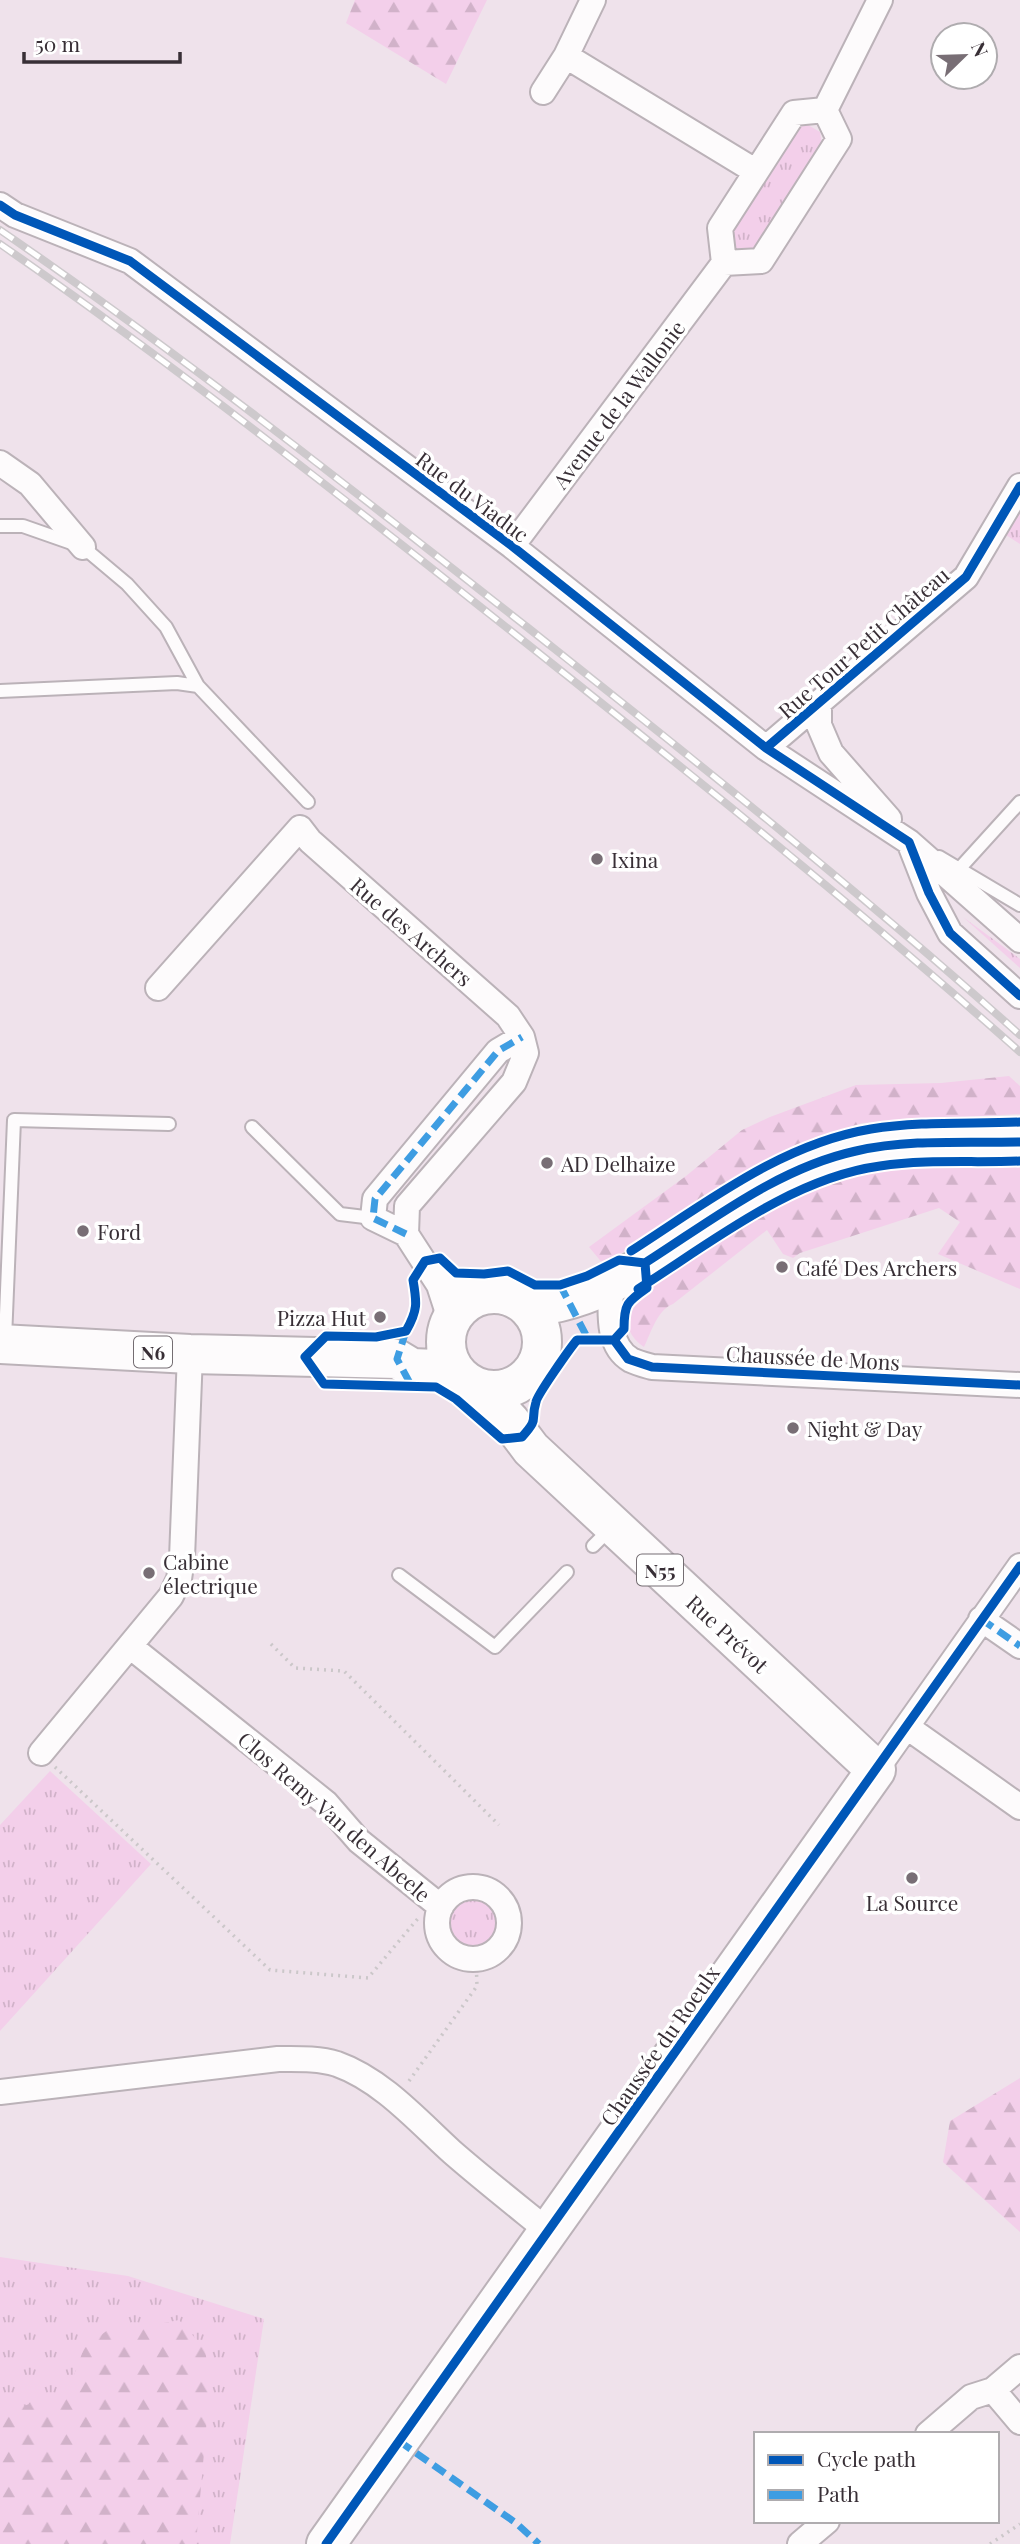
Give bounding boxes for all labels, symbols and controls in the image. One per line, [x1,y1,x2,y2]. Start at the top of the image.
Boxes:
scale bar [24,21,180,65]
north arrow [929,21,999,91]
text: 50 m [35,29,81,57]
text: N [966,38,995,61]
street label: Avenue de la Wallonie [545,314,690,495]
street label: Rue du Viaduc [411,444,535,548]
street label: Rue Tour Petit Château [772,560,954,724]
place label: Ixina [611,845,659,873]
marker: Ixina [589,851,605,867]
street label: Rue des Archers [345,870,479,992]
place label: AD Delhaize [560,1149,676,1177]
marker: AD Delhaize [539,1155,555,1171]
place label: Ford [97,1217,141,1245]
marker: Ford [75,1223,91,1239]
place label: Café Des Archers [796,1253,957,1281]
marker: Café Des Archers [774,1259,790,1275]
place label: Pizza Hut [277,1303,367,1331]
marker: Pizza Hut [372,1309,388,1325]
road number: N6 [134,1336,172,1368]
street label: Chaussée de Mons [725,1338,901,1376]
place label: Night & Day [807,1414,923,1442]
marker: Night & Day [785,1420,801,1436]
place label: Cabine électrique [163,1547,258,1599]
road number: N55 [637,1554,683,1586]
marker: Cabine électrique [141,1565,157,1581]
street label: Rue Prévot [681,1588,775,1679]
street label: Clos Remy Van den Abeele [233,1725,437,1907]
marker: La Source [904,1870,920,1886]
place label: La Source [866,1888,958,1916]
street label: Chaussée du Roeulx [593,1959,725,2131]
legend [754,2432,999,2523]
text: Cycle path [817,2444,917,2472]
text: Path [817,2479,860,2507]

